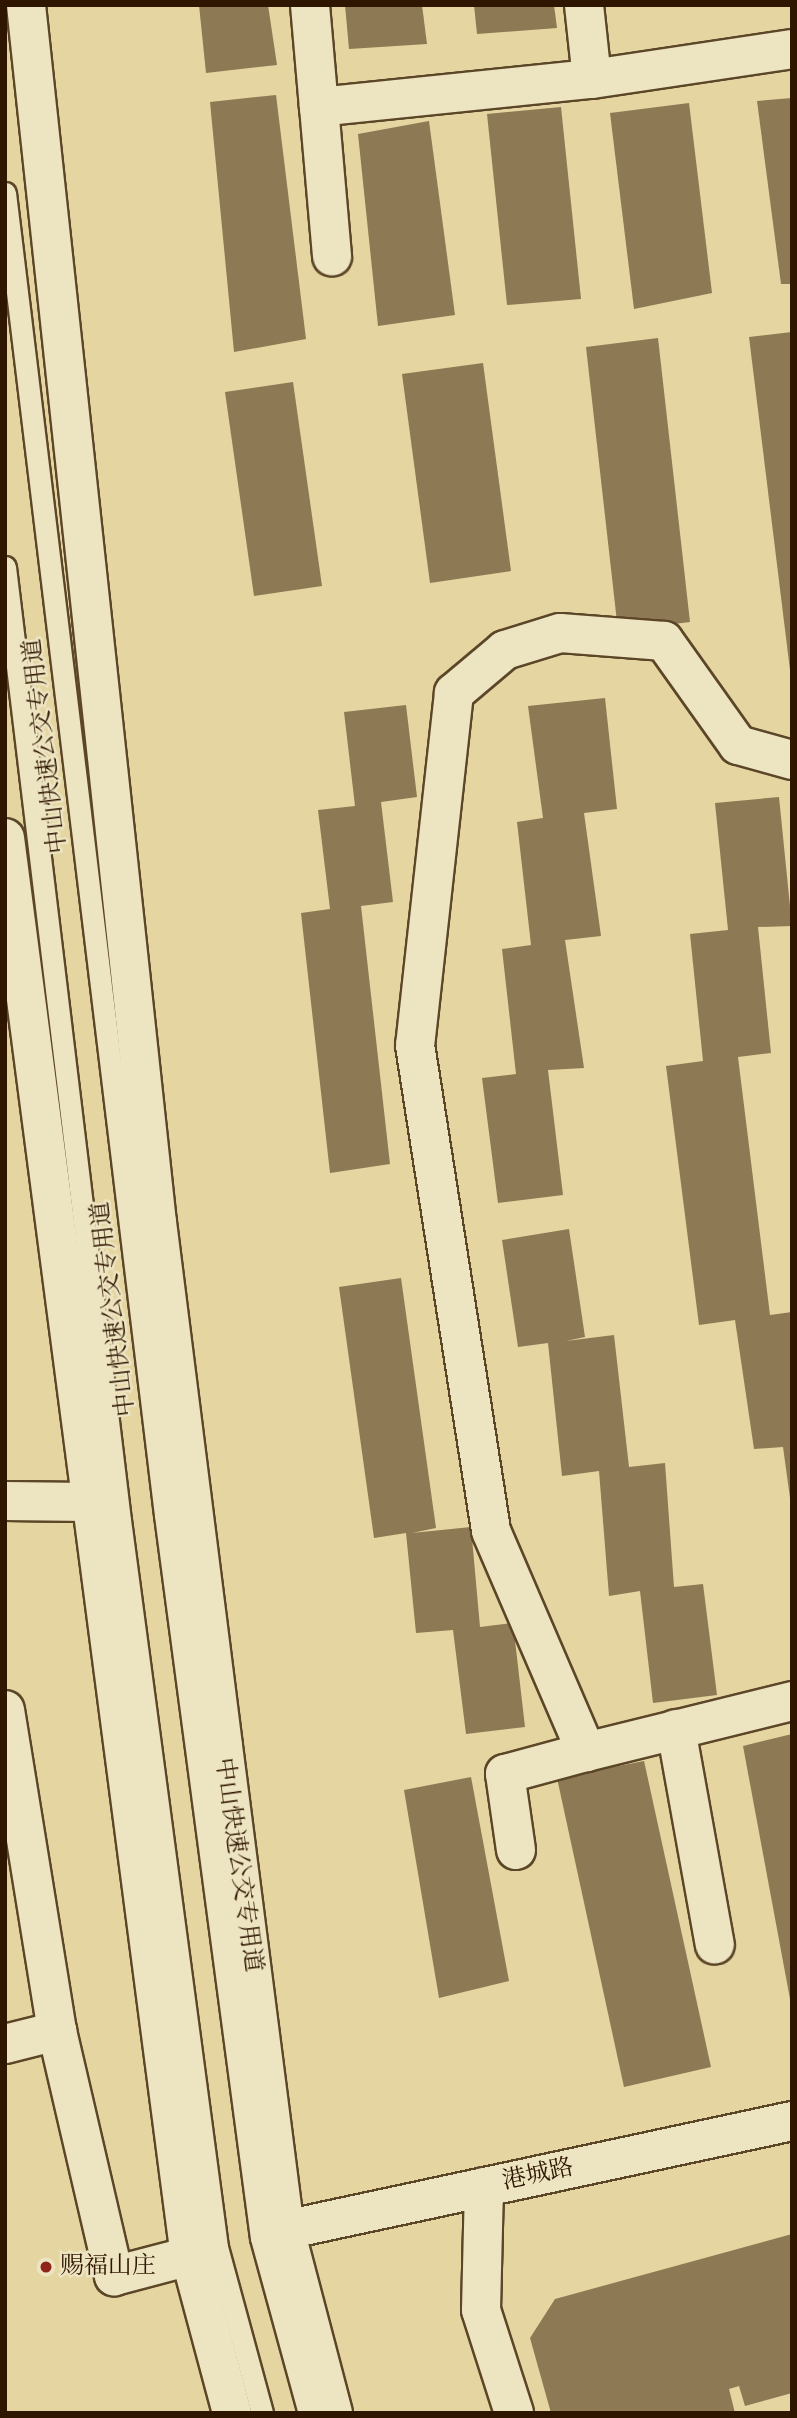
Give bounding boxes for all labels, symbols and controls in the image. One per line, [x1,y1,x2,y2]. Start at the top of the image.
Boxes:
street label: 中山快速公交专用道 [19,637,73,855]
street label: 中山快速公交专用道 [87,1200,141,1418]
street label: 中山快速公交专用道 [209,1756,267,1974]
street label: 港城路 [500,2153,576,2197]
place label: 赐福山庄 [60,2253,156,2281]
marker: 赐福山庄 [38,2259,54,2275]

